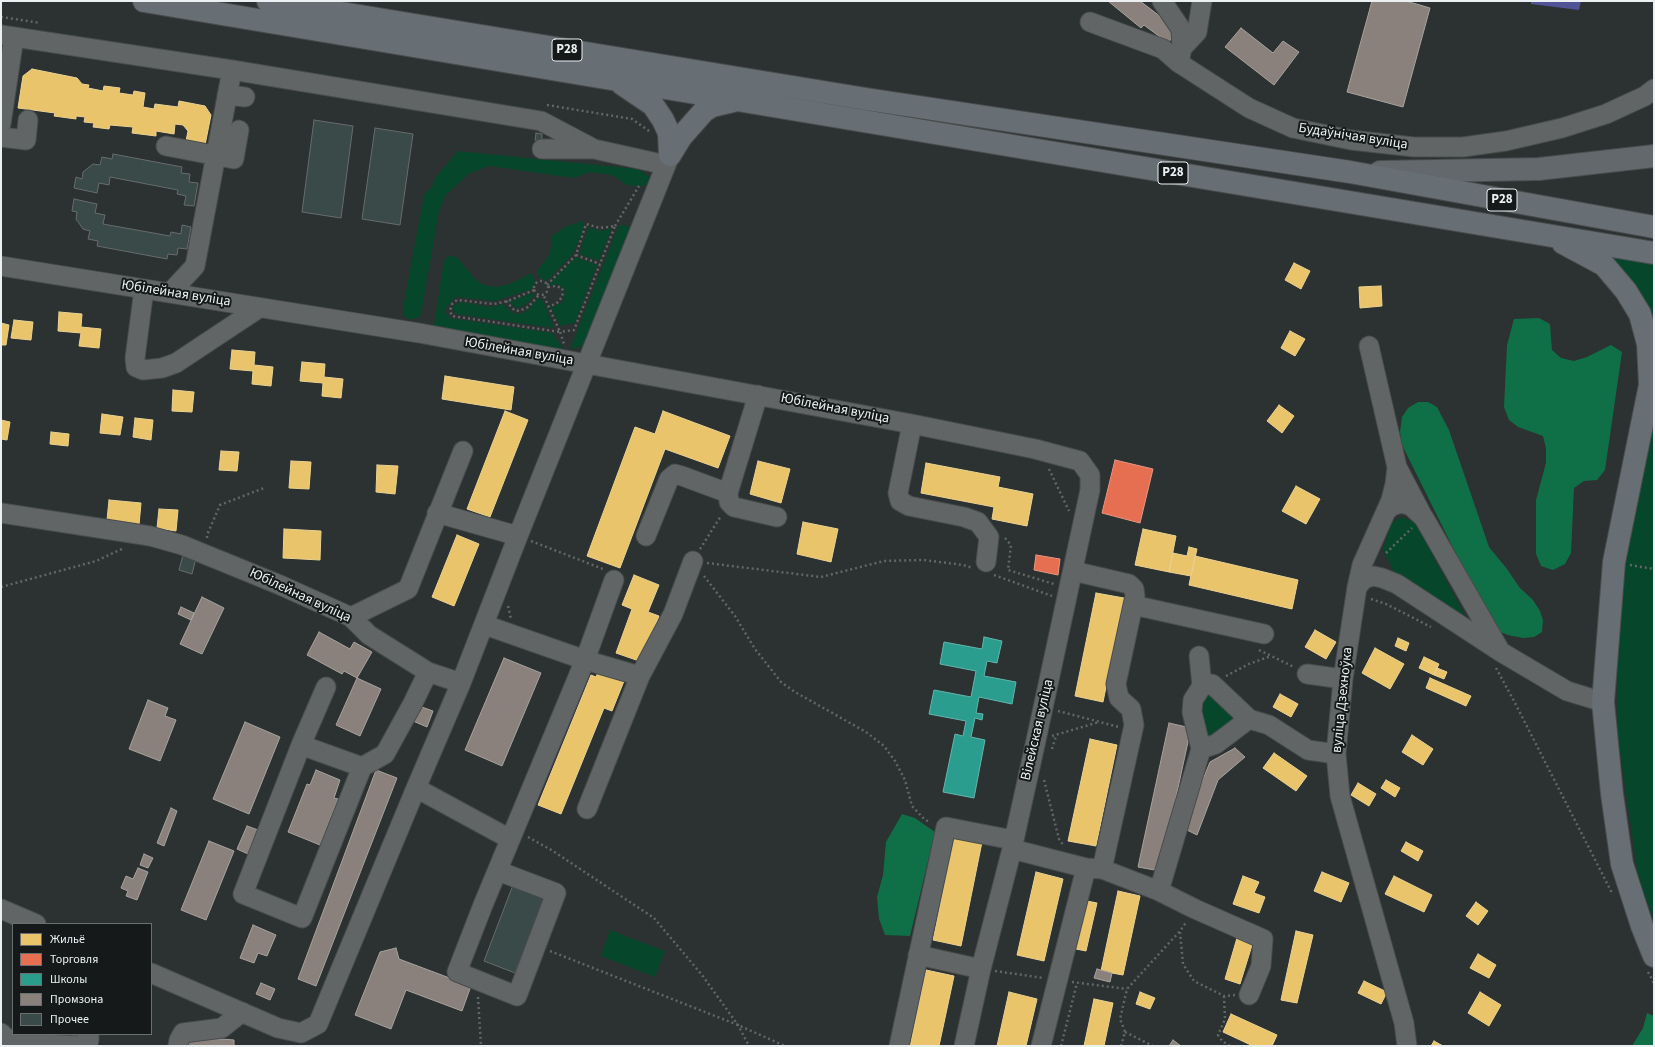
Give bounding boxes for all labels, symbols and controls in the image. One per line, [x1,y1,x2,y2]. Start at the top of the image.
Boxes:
road number: Р28 [552,39,582,61]
street label: Будаўнічая вуліца [1297,120,1409,154]
road number: Р28 [1158,162,1188,184]
road number: Р28 [1487,189,1517,211]
street label: Юбілейная вуліца [120,277,232,311]
street label: Юбілейная вуліца [463,334,575,370]
street label: Юбілейная вуліца [779,390,891,428]
street label: Юбілейная вуліца [246,565,354,627]
street label: вуліца Дзехноўка [1329,646,1357,754]
street label: Вілейская вуліца [1018,678,1058,782]
legend [12,923,152,1035]
text: Жильё [50,931,85,948]
text: Торговля [50,951,98,968]
text: Школы [50,971,87,988]
text: Промзона [50,991,103,1008]
text: Прочее [50,1011,89,1028]

